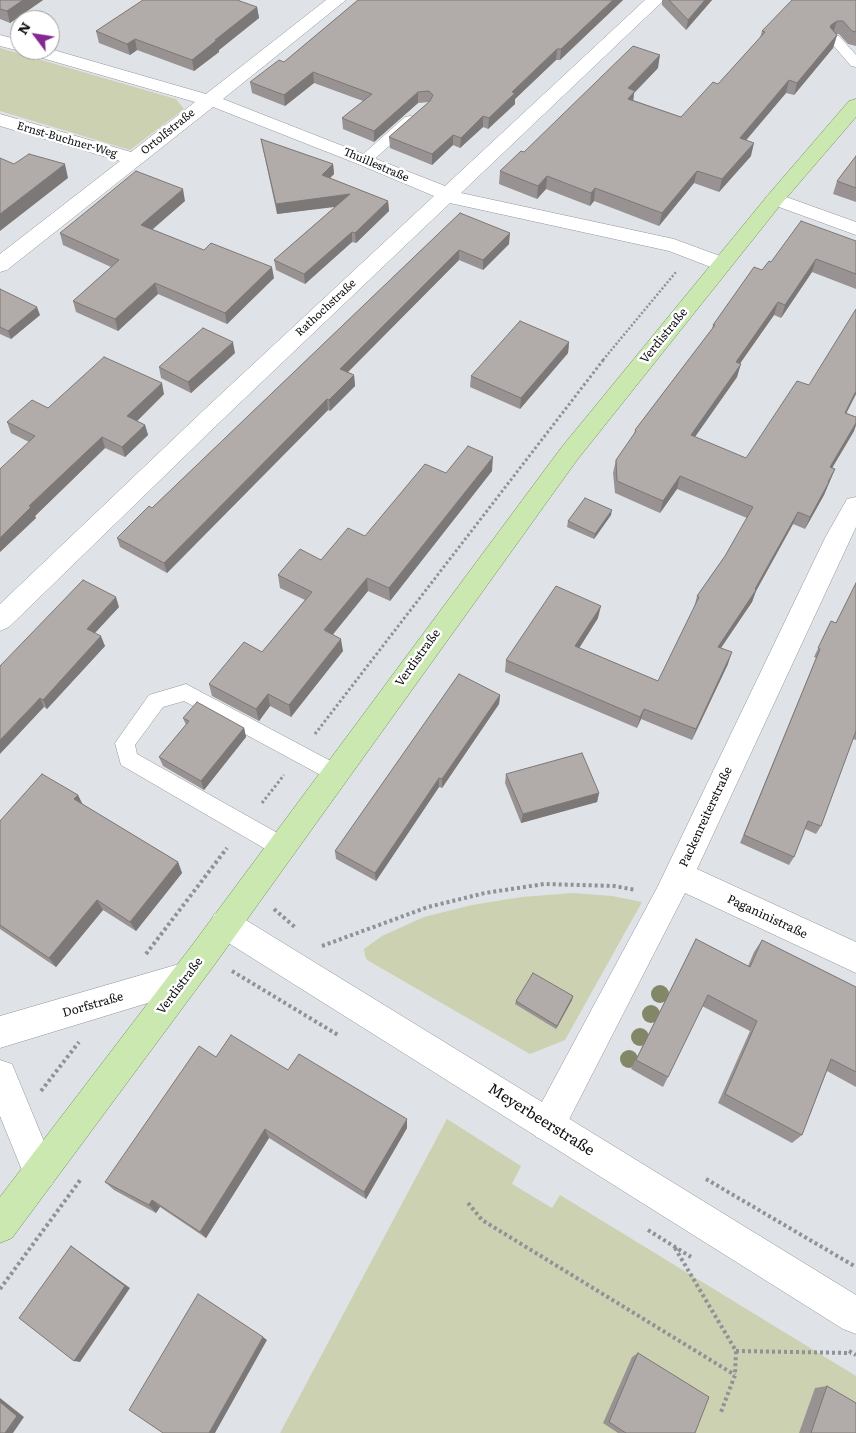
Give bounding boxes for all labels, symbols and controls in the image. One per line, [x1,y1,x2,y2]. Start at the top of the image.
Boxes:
north arrow [10,10,60,60]
text: N [11,18,35,38]
street label: Ortolfstraße [138,106,198,158]
street label: Ernst-Buchner-Weg [15,119,119,161]
street label: Thuillestraße [341,145,411,185]
street label: Rathochstraße [293,277,359,339]
street label: Verdistraße [637,305,691,367]
street label: Verdistraße [392,627,444,689]
street label: Packenreiterstraße [676,765,736,869]
street label: Paganinistraße [725,892,809,942]
street label: Verdistraße [154,955,206,1017]
street label: Dorfstraße [61,989,125,1021]
street label: Meyerbeerstraße [484,1080,598,1160]

